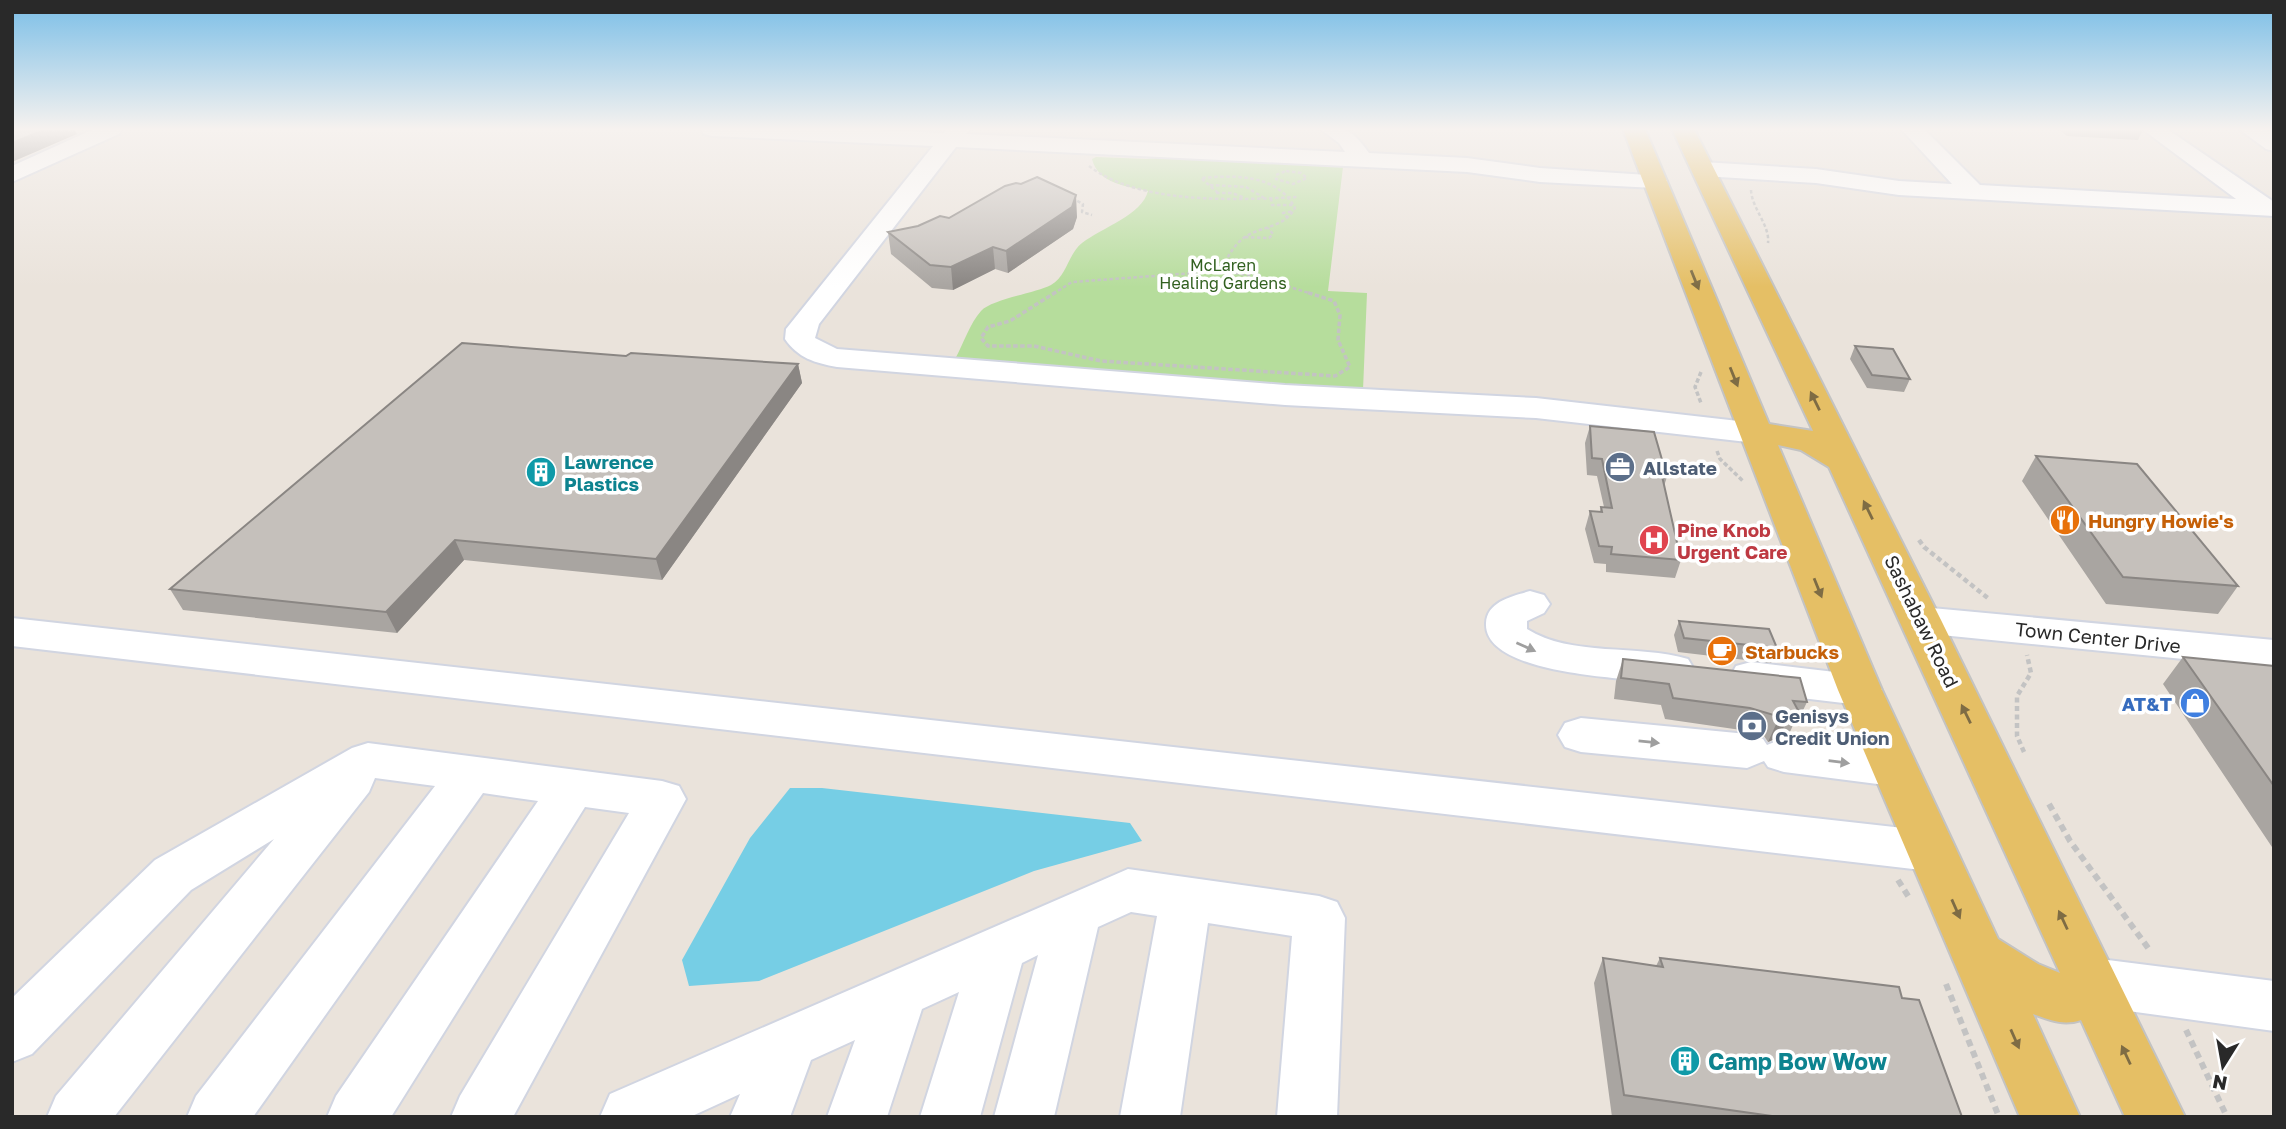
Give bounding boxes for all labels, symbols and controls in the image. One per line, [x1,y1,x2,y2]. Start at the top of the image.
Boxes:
park label: McLaren Healing Gardens [1159,255,1287,293]
one-way arrow [1689,269,1700,290]
one-way arrow [1728,366,1739,387]
one-way arrow [1810,391,1821,411]
place label: Lawrence Plastics [564,450,654,495]
office icon: Allstate [1603,450,1637,484]
building icon: Lawrence Plastics [524,455,558,489]
place label: Allstate [1643,456,1717,479]
one-way arrow [1863,500,1874,520]
restaurant icon: Hungry Howie's [2048,503,2082,537]
place label: Hungry Howie's [2088,509,2234,532]
place label: Pine Knob Urgent Care [1677,518,1788,563]
hospital icon: Pine Knob Urgent Care [1637,523,1671,557]
street label: Sashabaw Road [1880,551,1964,691]
one-way arrow [1813,578,1824,599]
street label: Town Center Drive [2014,617,2182,657]
cafe icon: Starbucks [1705,634,1739,668]
place label: Starbucks [1745,640,1839,663]
one-way arrow [1516,641,1536,653]
shop icon: AT&T [2178,686,2212,720]
place label: AT&T [2122,692,2172,715]
place label: Genisys Credit Union [1775,704,1890,749]
one-way arrow [1961,704,1972,724]
bank icon: Genisys Credit Union [1735,709,1769,743]
one-way arrow [1638,737,1660,748]
one-way arrow [1828,756,1850,767]
one-way arrow [1950,899,1962,919]
one-way arrow [2057,910,2069,930]
one-way arrow [2009,1029,2021,1049]
north arrow [2188,1031,2258,1101]
building icon: Camp Bow Wow [1668,1044,1702,1078]
one-way arrow [2120,1045,2132,1065]
place label: Camp Bow Wow [1708,1047,1887,1075]
text: N [2210,1071,2229,1096]

